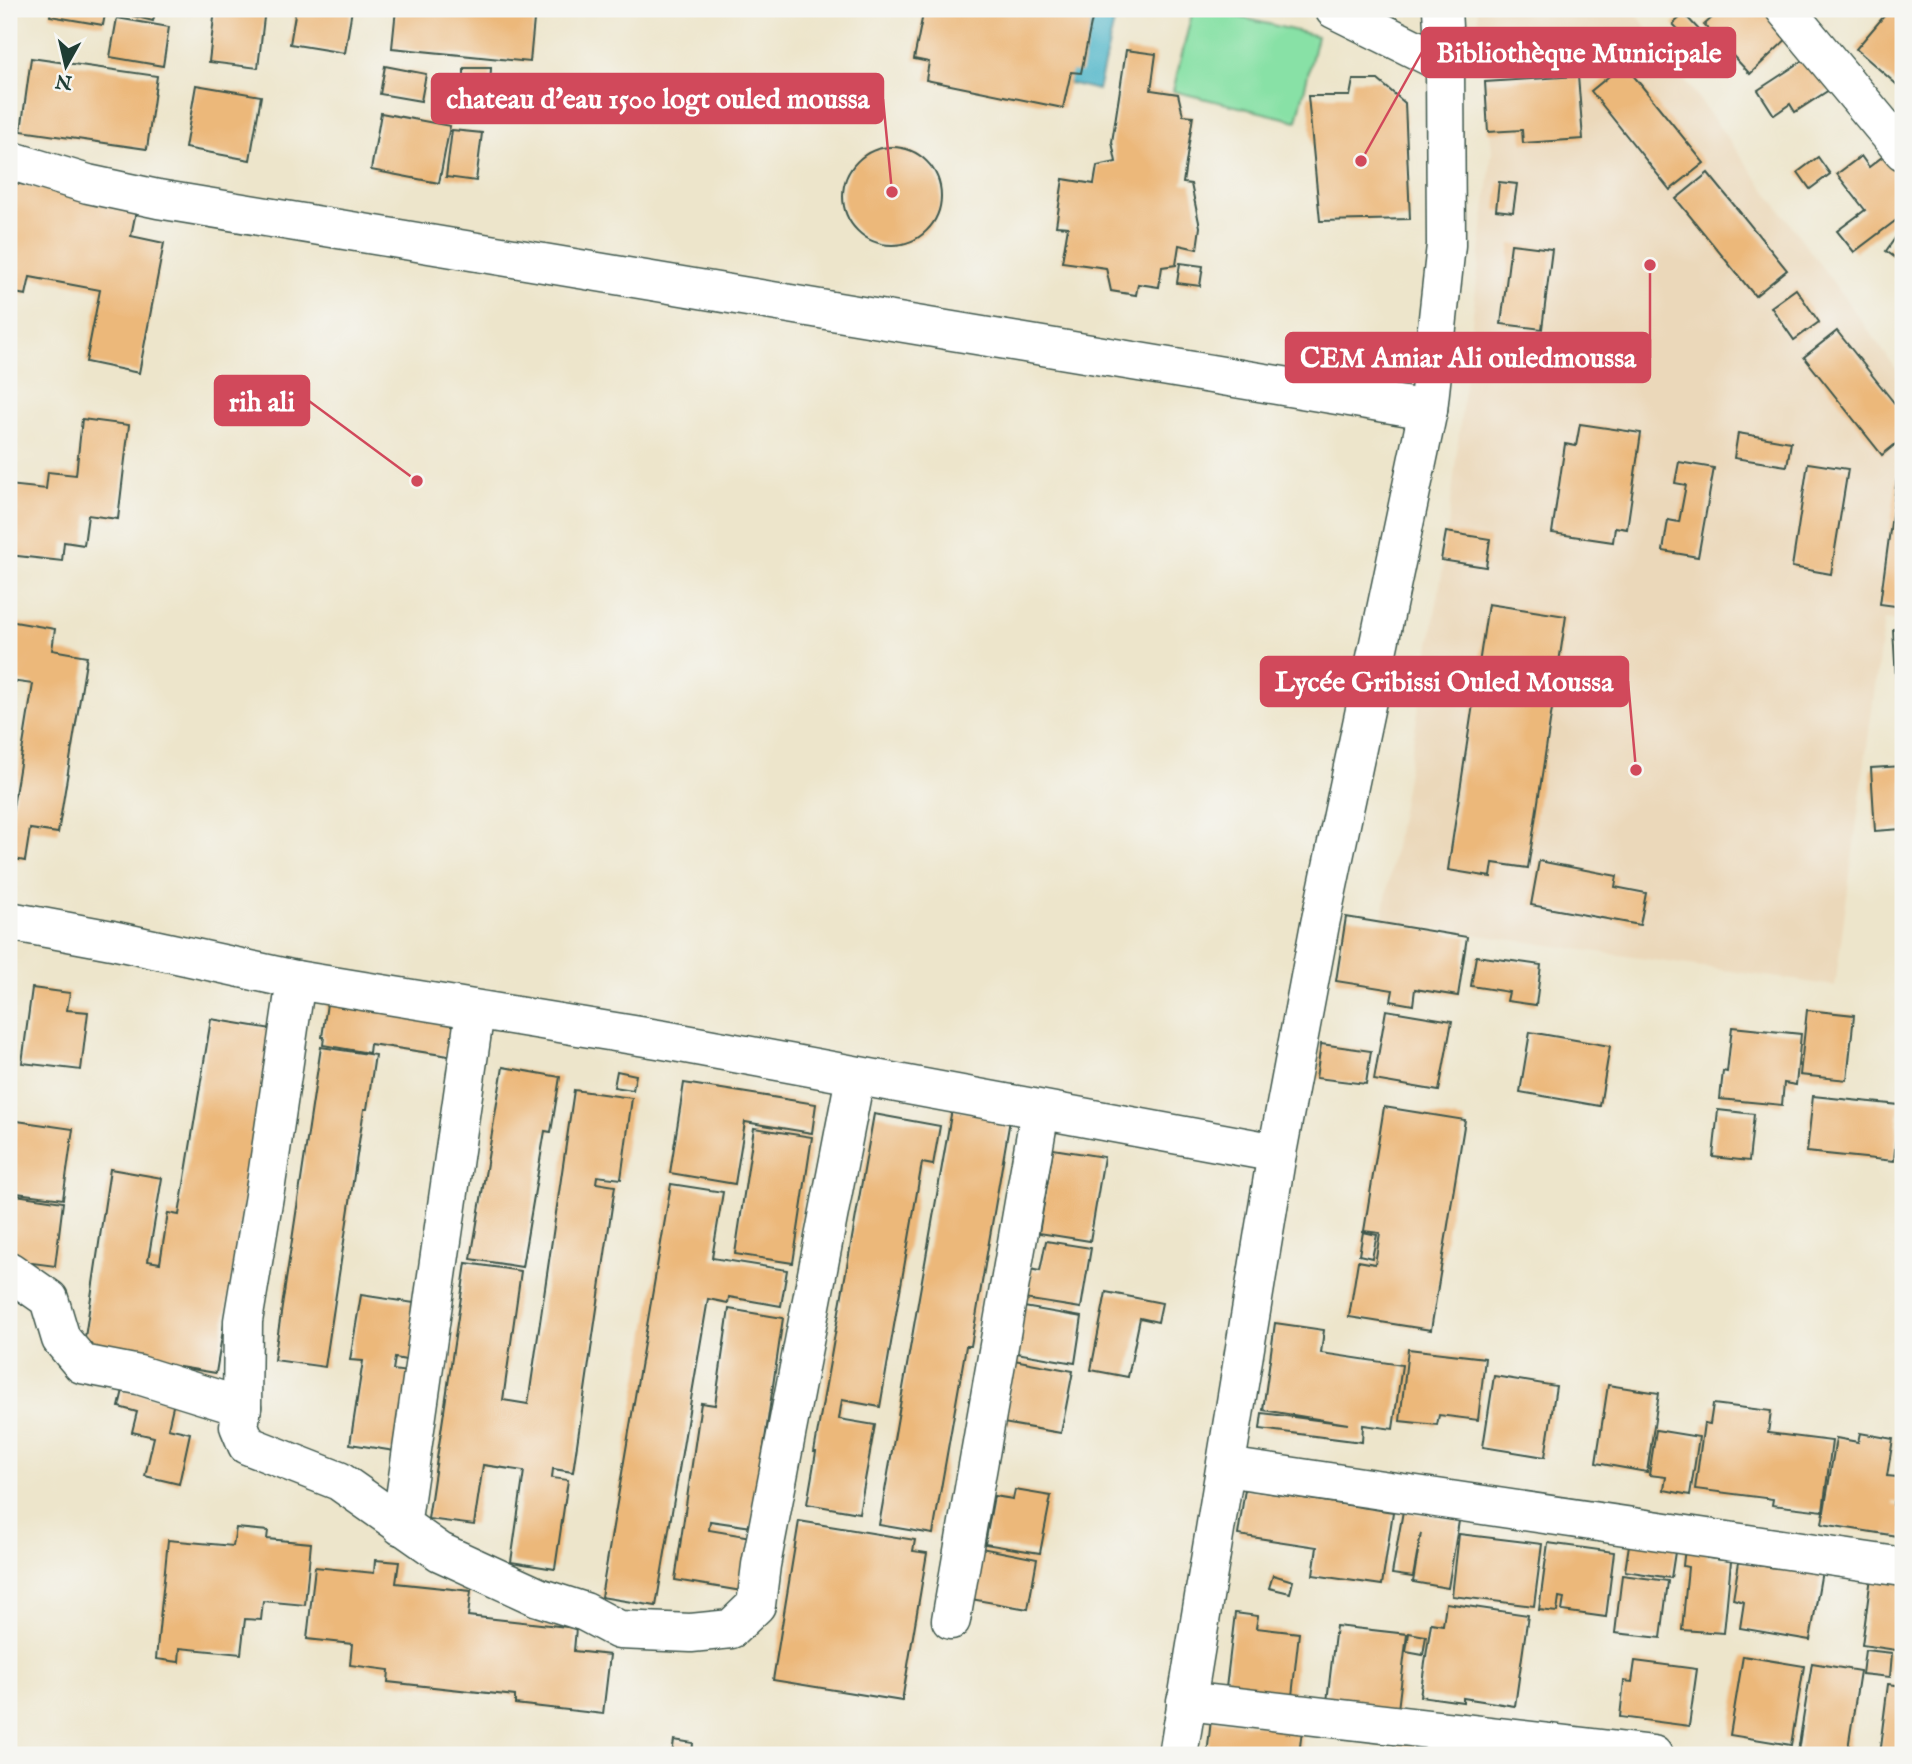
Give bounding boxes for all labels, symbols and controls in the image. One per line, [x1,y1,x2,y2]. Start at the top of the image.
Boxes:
callout: Bibliothèque Municipale [1422,28,1735,77]
north arrow [32,32,102,102]
text: Bibliothèque Municipale [1436,37,1722,72]
text: N [54,68,75,94]
callout: chateau d'eau 1500 logt ouled moussa [432,74,883,123]
text: chateau d'eau 1500 logt ouled moussa [446,83,871,118]
callout: CEM Amiar Ali ouledmoussa [1286,333,1650,382]
text: CEM Amiar Ali ouledmoussa [1300,342,1637,377]
callout: rih ali [215,376,309,425]
text: rih ali [229,386,296,421]
callout: Lycée Gribissi Ouled Moussa [1261,657,1628,706]
text: Lycée Gribissi Ouled Moussa [1275,666,1614,701]

